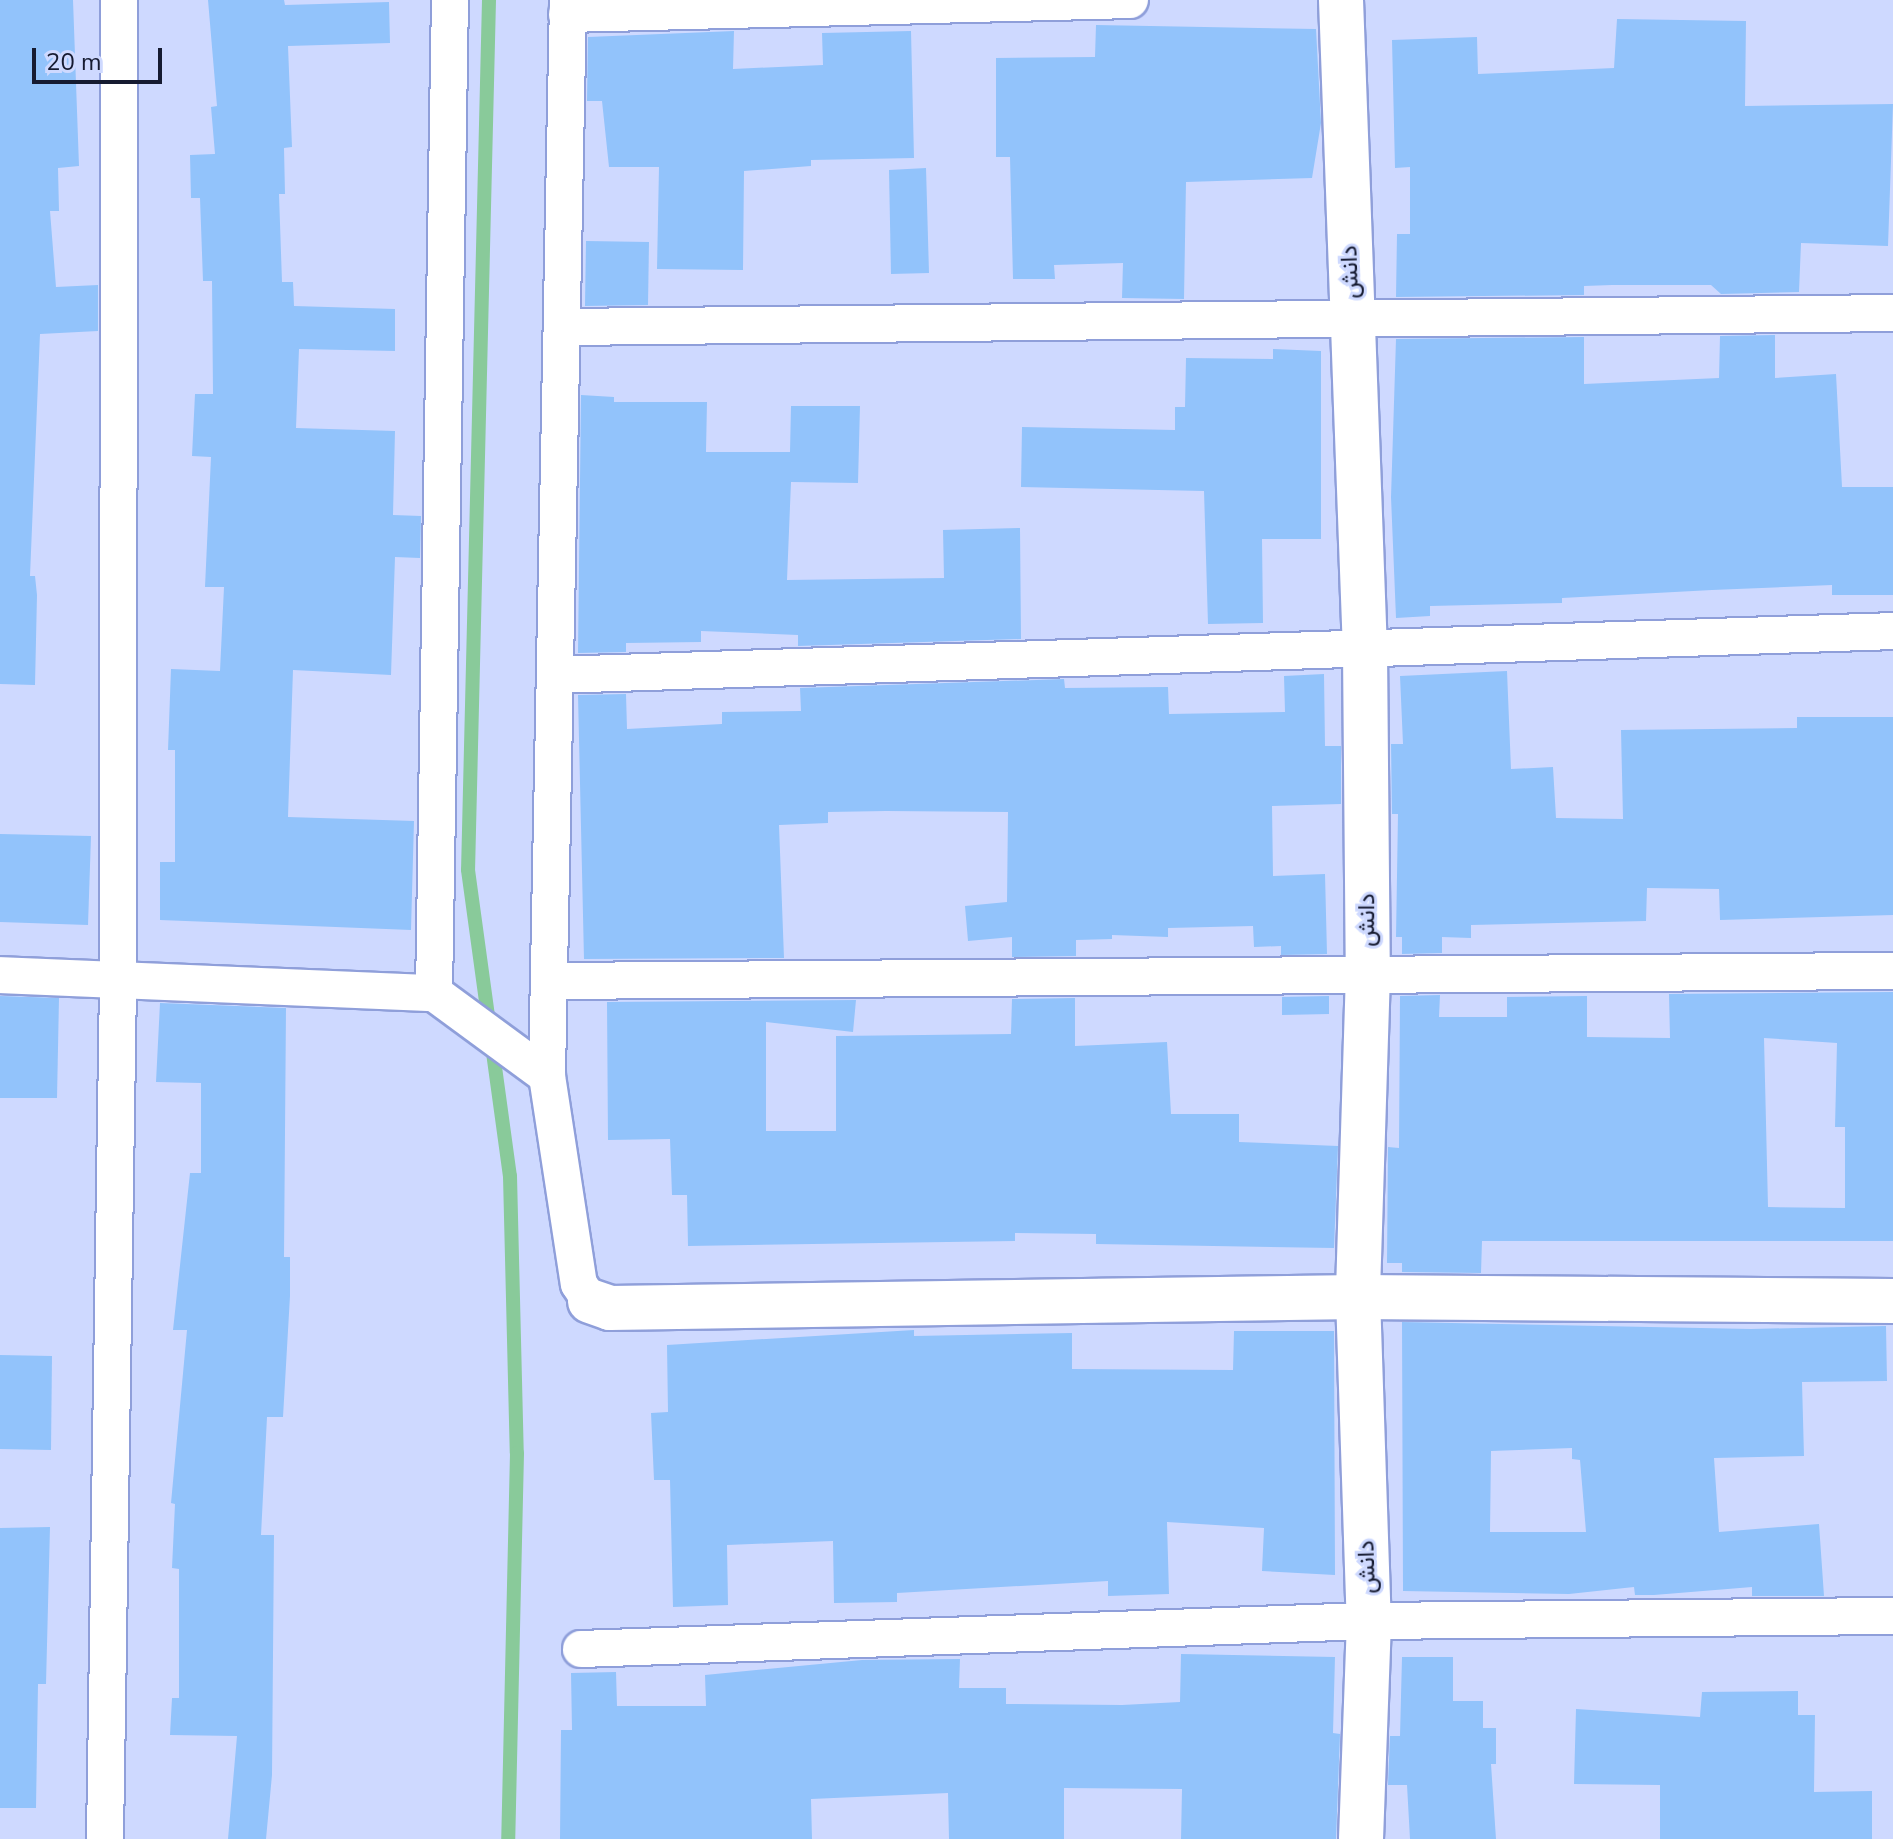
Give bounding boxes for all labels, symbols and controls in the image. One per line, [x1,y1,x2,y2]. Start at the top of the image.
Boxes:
scale bar [36,32,166,82]
text: 20 m [46,46,102,78]
street label: دانش [1335,245,1365,299]
street label: دانش [1353,893,1381,947]
street label: دانش [1352,1540,1382,1594]

